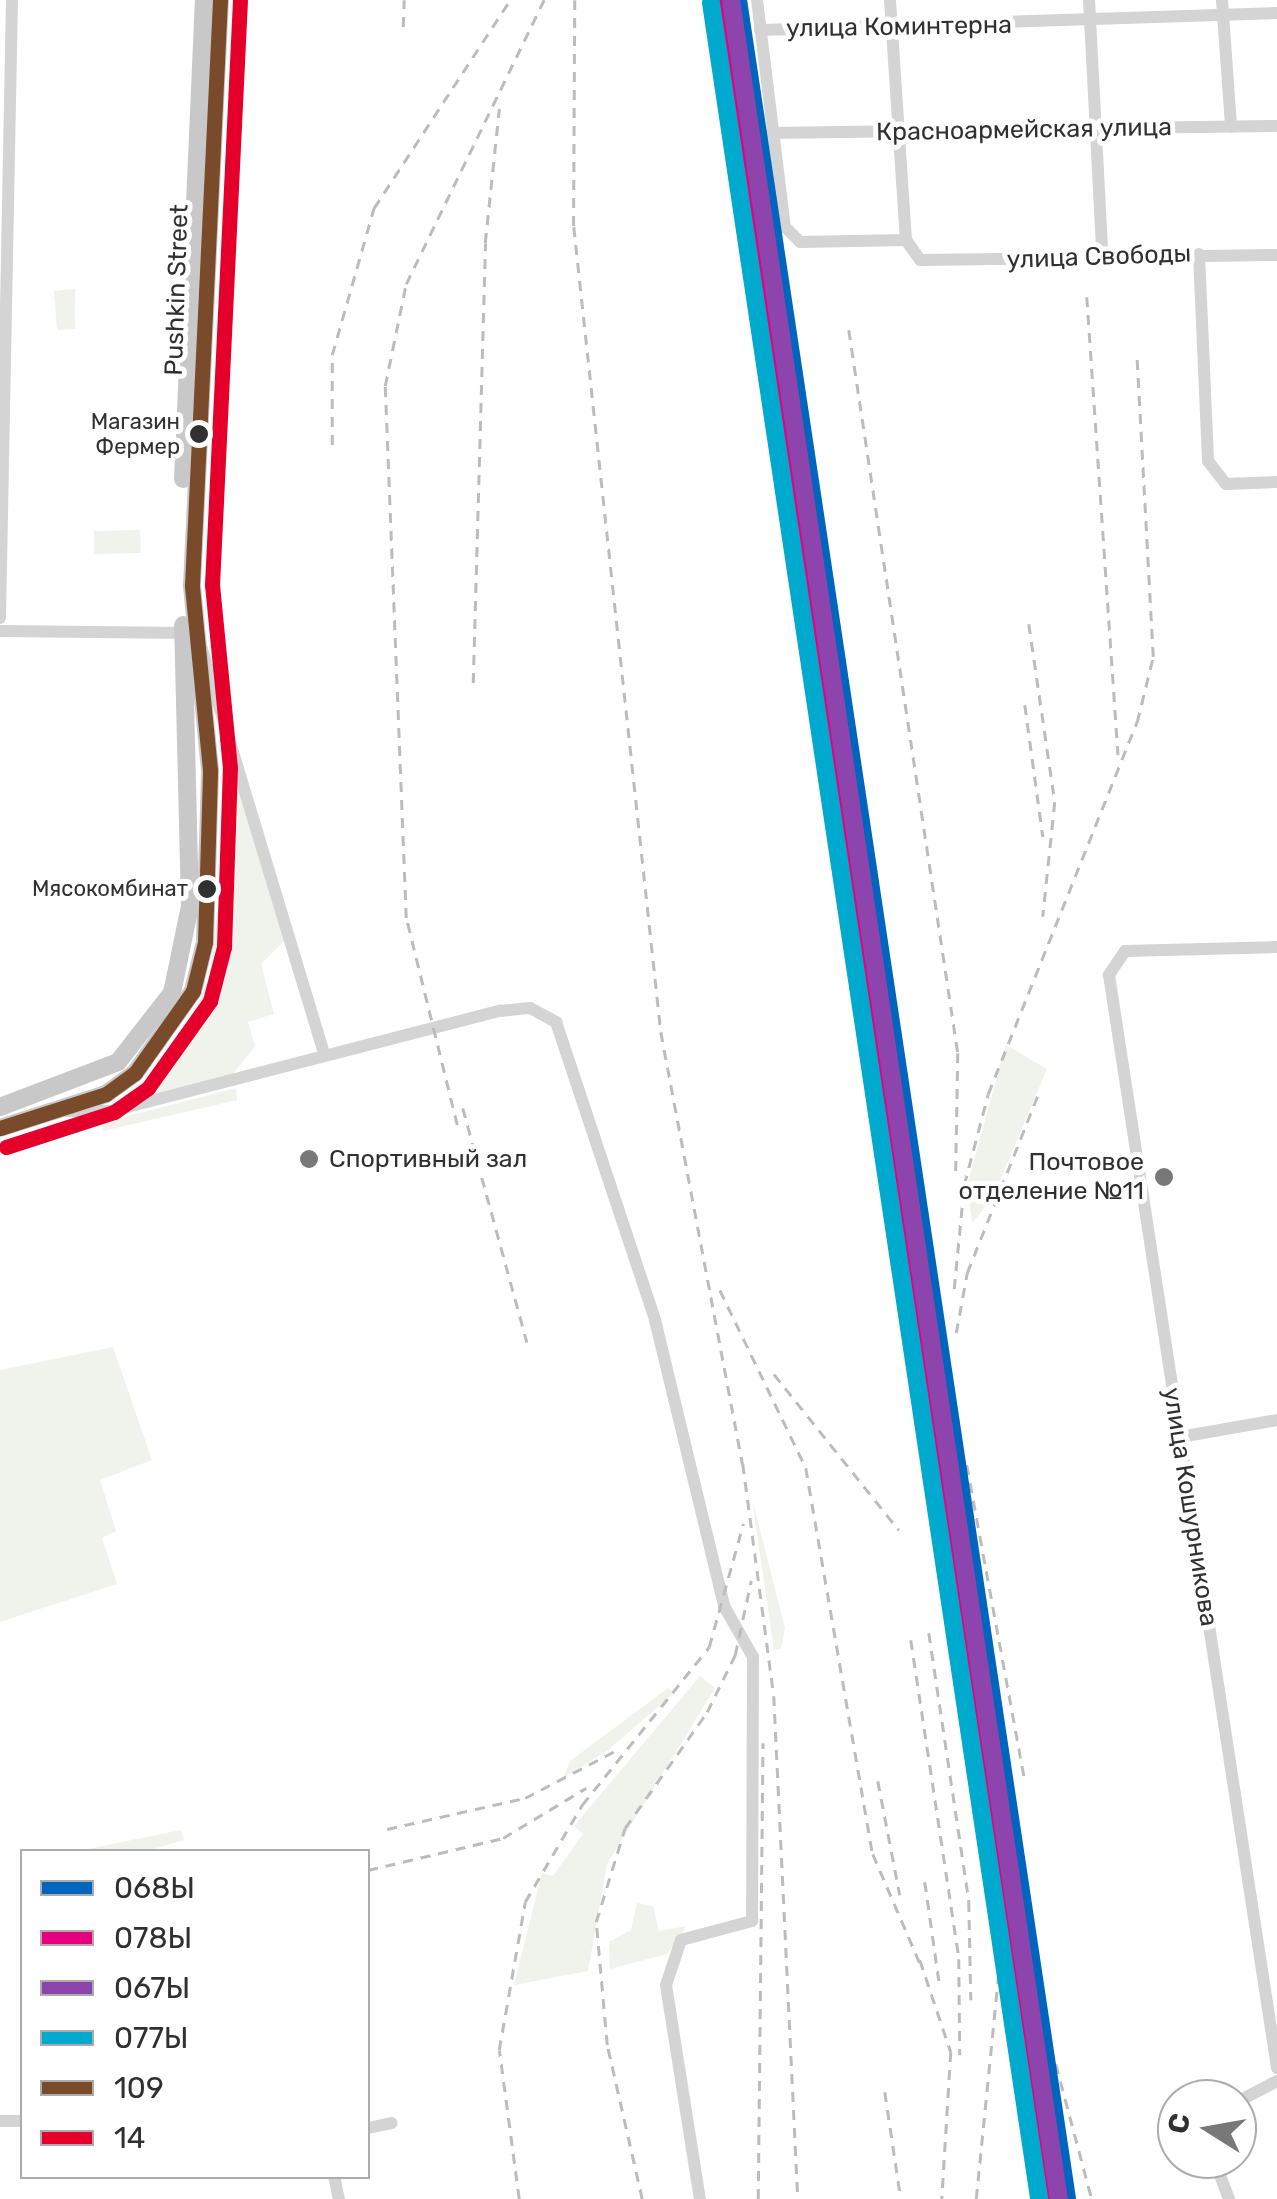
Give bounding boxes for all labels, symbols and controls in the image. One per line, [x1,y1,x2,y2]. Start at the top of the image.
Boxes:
street label: улица Коминтерна [786,10,1012,44]
street label: Красноармейская улица [876,112,1172,148]
street label: Pushkin Street [159,204,195,376]
street label: улица Свободы [1006,239,1192,275]
place label: Магазин Фермер [91,408,180,460]
marker: Магазин Фермер [189,424,209,444]
place label: Мясокомбинат [32,876,188,902]
marker: Мясокомбинат [197,879,217,899]
place label: Спортивный зал [329,1144,527,1174]
marker: Спортивный зал [298,1148,320,1170]
place label: Почтовое отделение №11 [959,1148,1144,1207]
marker: Почтовое отделение №11 [1153,1166,1175,1188]
street label: улица Кошурникова [1156,1385,1224,1629]
legend [20,1849,370,2179]
text: 068Ы [114,1870,195,1906]
text: 078Ы [114,1920,192,1956]
text: 067Ы [114,1970,190,2006]
text: 077Ы [114,2020,189,2056]
text: 109 [114,2070,164,2106]
north arrow [1157,2079,1257,2179]
text: С [1161,2111,1197,2136]
text: 14 [114,2120,145,2156]

